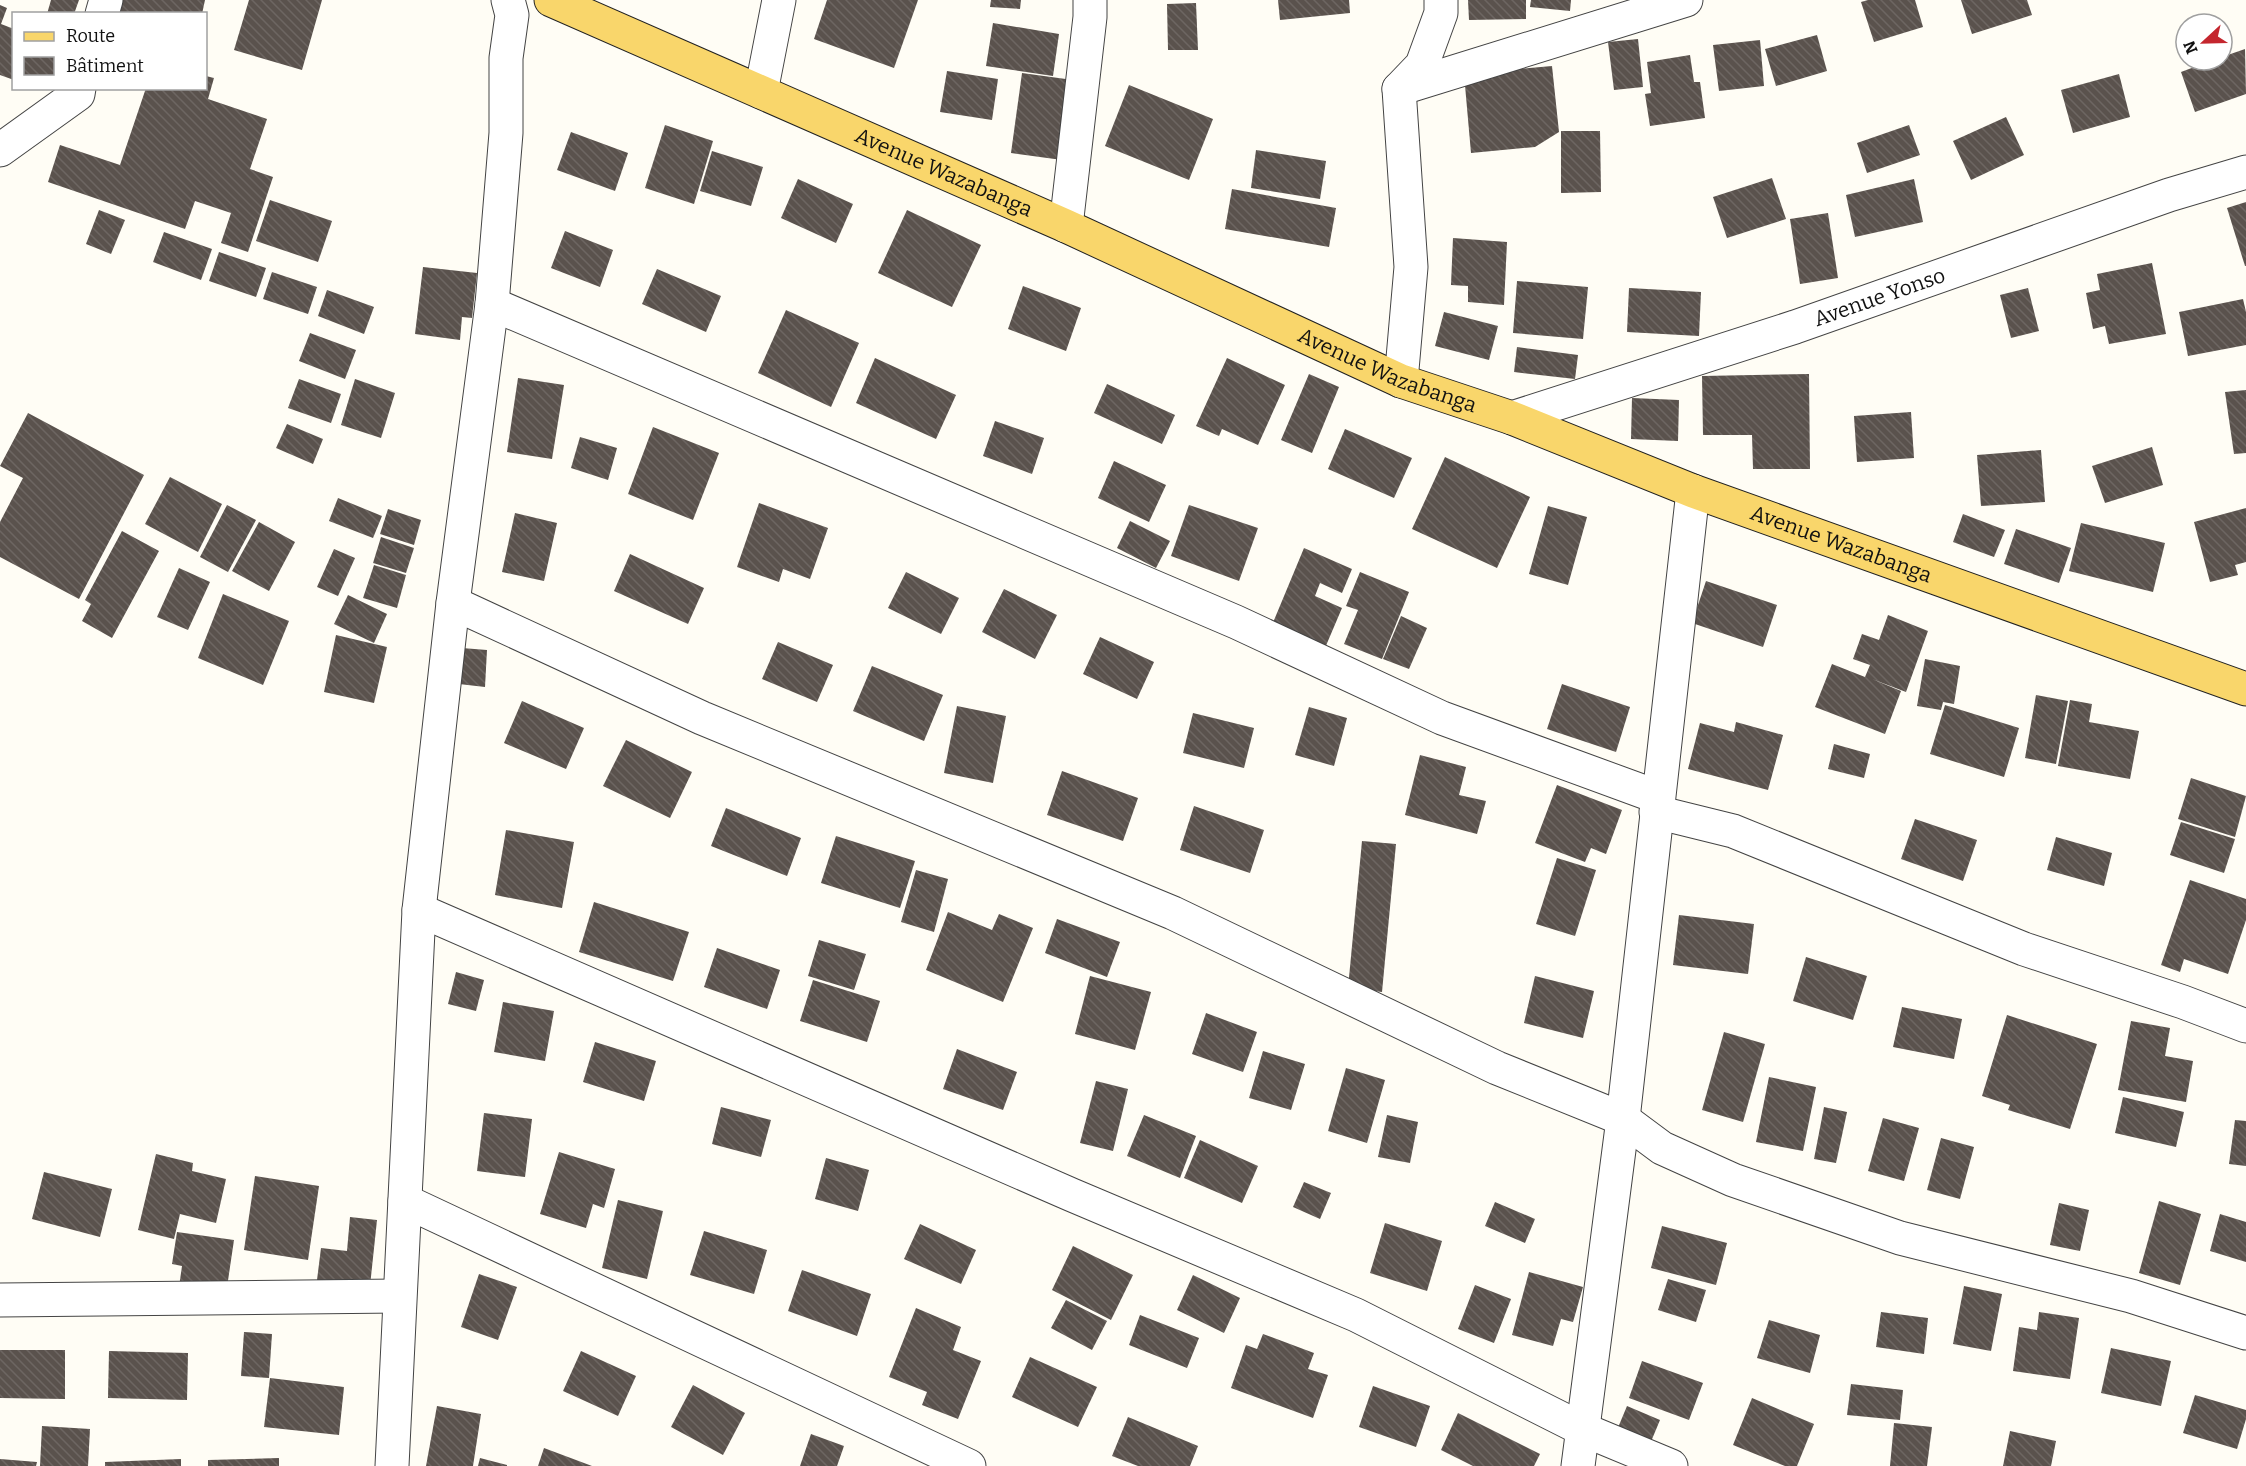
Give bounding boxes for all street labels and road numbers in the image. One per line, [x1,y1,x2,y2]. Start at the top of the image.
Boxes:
street label: Avenue Wazabanga [851,122,1037,223]
street label: Avenue Yonso [1810,262,1949,332]
street label: Avenue Wazabanga [1294,322,1480,418]
street label: Avenue Wazabanga [1747,500,1936,589]

